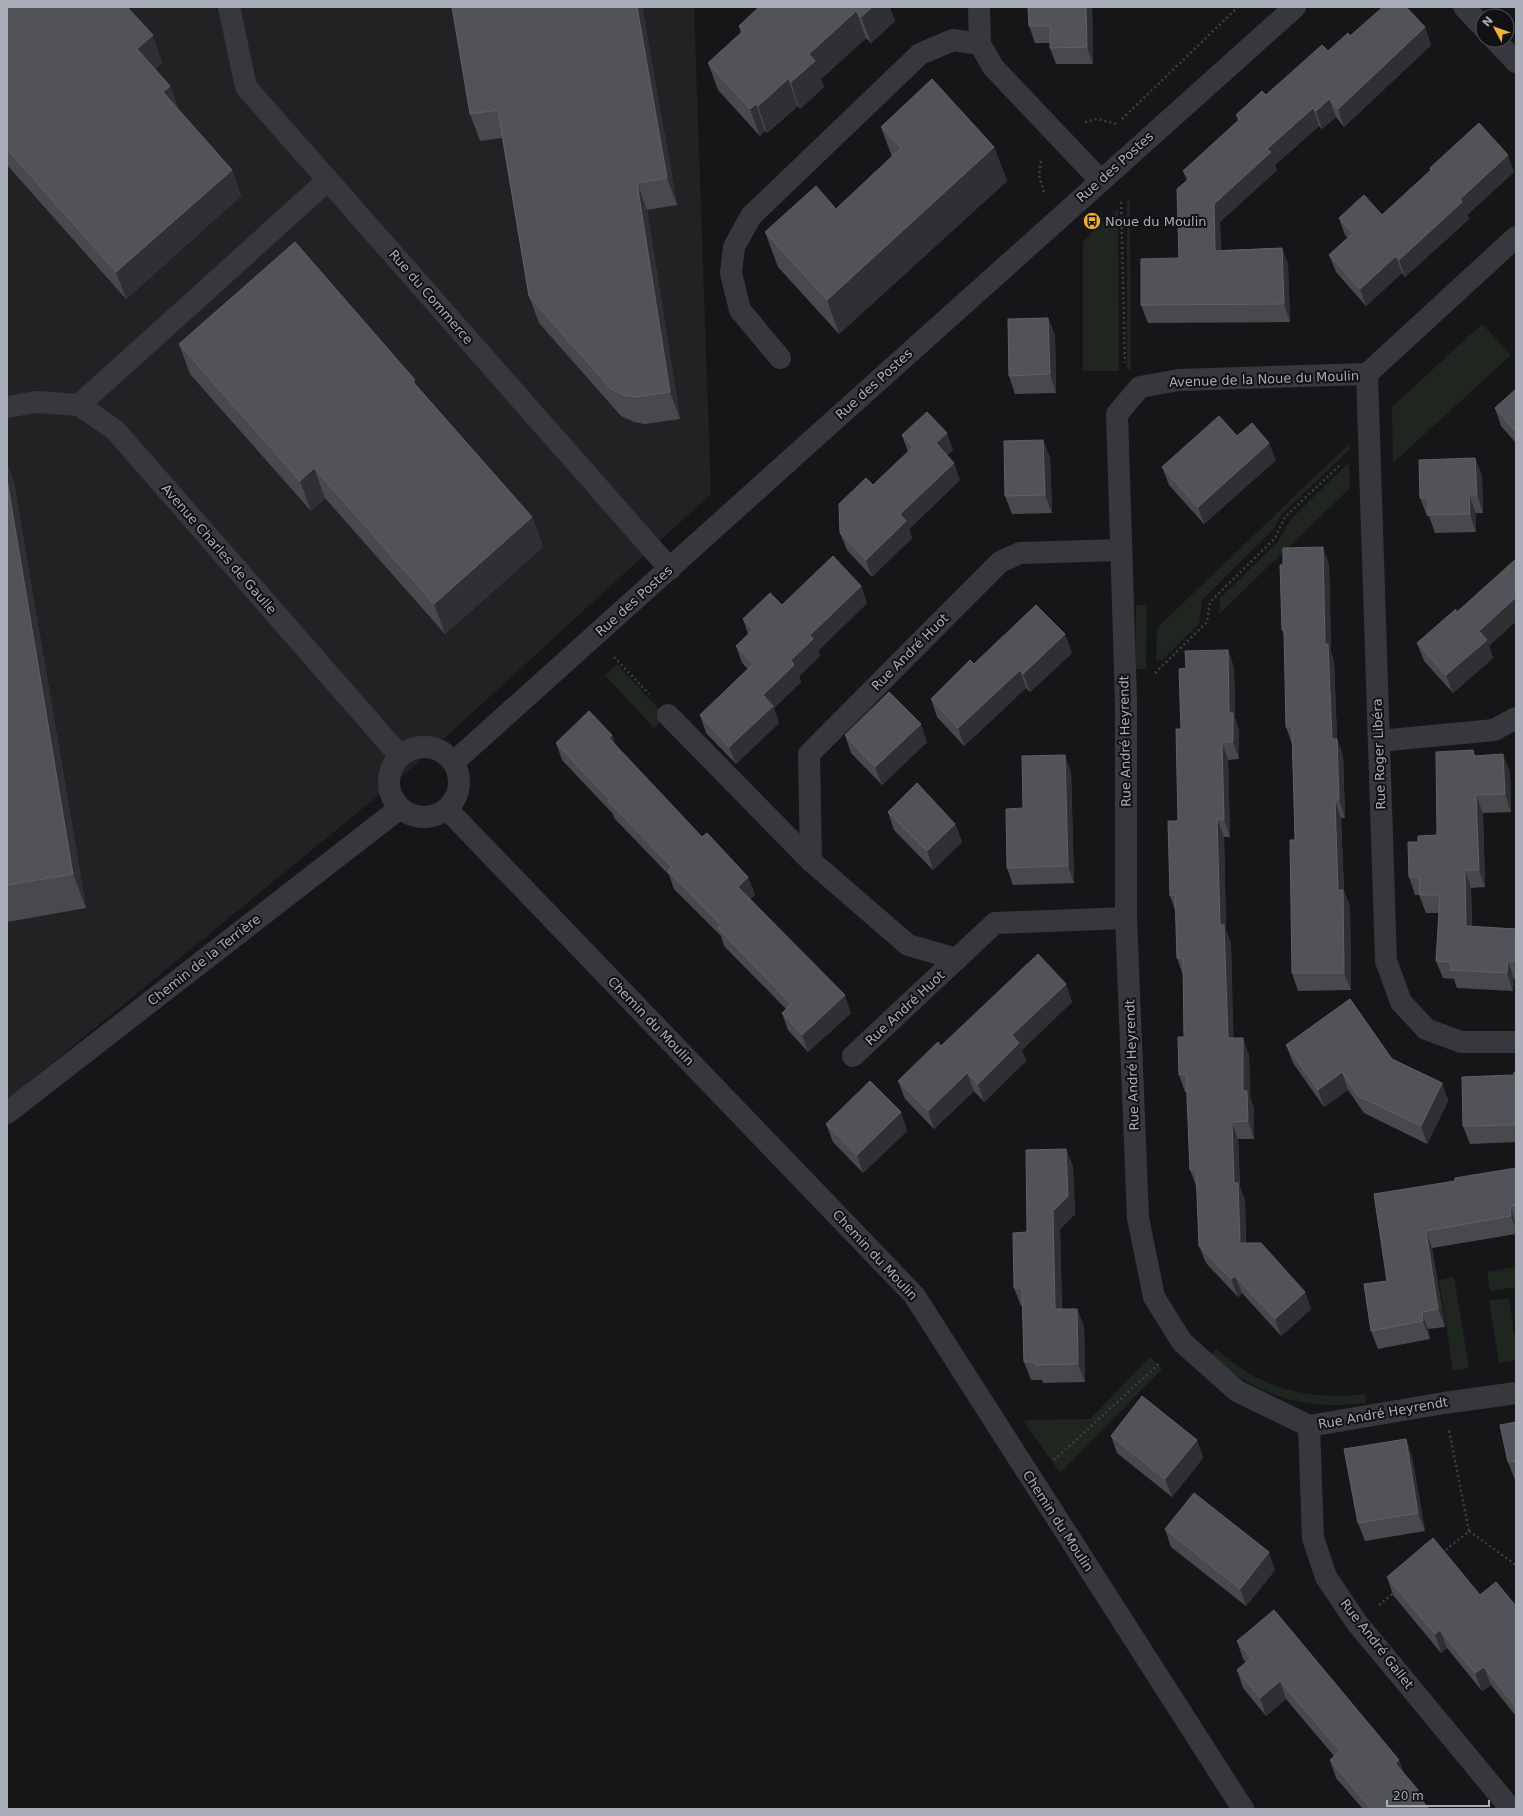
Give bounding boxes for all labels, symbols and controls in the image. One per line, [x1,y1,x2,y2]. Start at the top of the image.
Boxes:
north arrow [1475,8,1515,48]
text: N [1480,14,1496,30]
street label: Rue des Postes [1074,129,1157,205]
bus stop icon: Noue du Moulin [1082,211,1102,231]
place label: Noue du Moulin [1105,214,1207,229]
street label: Rue du Commerce [386,247,476,347]
street label: Rue des Postes [833,346,916,422]
street label: Avenue de la Noue du Moulin [1169,368,1359,390]
street label: Avenue Charles de Gaulle [158,481,280,617]
street label: Rue des Postes [593,563,676,639]
street label: Rue André Huot [868,610,952,694]
street label: Rue André Heyrendt [1116,675,1134,807]
street label: Rue Roger Libéra [1370,698,1388,810]
street label: Chemin de la Terrière [145,911,263,1009]
street label: Rue André Huot [862,968,948,1048]
street label: Chemin du Moulin [605,974,697,1068]
street label: Rue André Heyrendt [1122,999,1142,1131]
street label: Chemin du Moulin [829,1207,921,1303]
street label: Rue André Heyrendt [1317,1394,1449,1432]
street label: Chemin du Moulin [1020,1468,1096,1574]
street label: Rue André Gallet [1337,1596,1417,1692]
scale bar [1387,1782,1489,1808]
text: 20 m [1393,1789,1424,1803]

